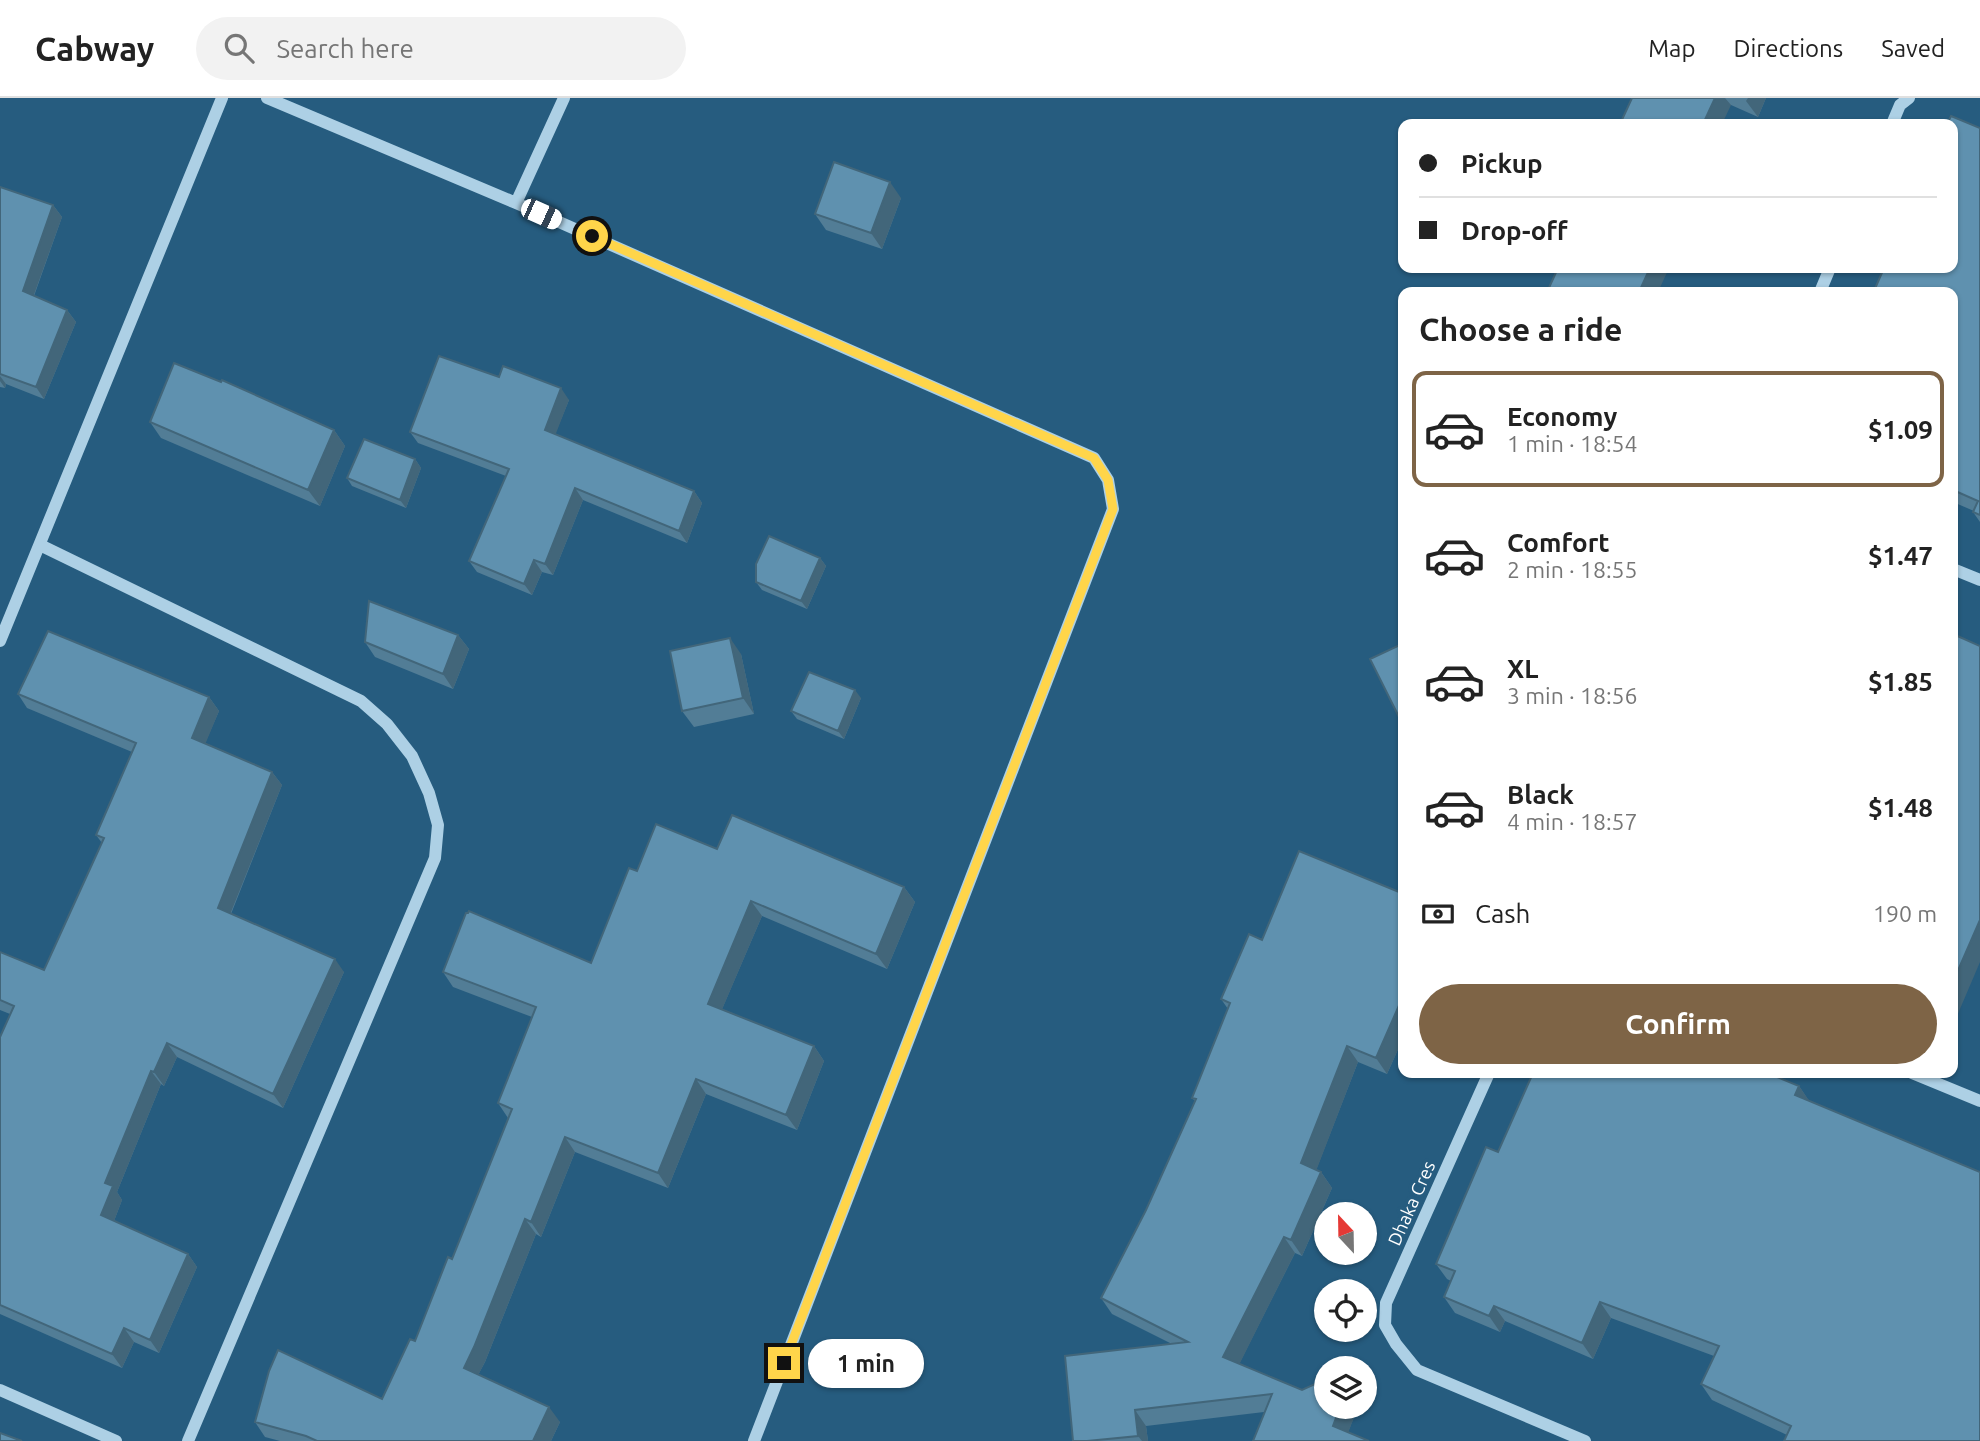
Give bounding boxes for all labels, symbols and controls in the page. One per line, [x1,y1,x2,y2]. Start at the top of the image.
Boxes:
search box [196,17,686,80]
icon: search [220,29,258,67]
text: Cabway [35,30,154,67]
text: Search here [276,34,414,63]
text: Map [1648,35,1695,62]
text: Directions [1733,35,1843,62]
text: Saved [1881,35,1945,62]
text: Pickup [1461,149,1543,178]
car [518,196,565,232]
text: Drop-off [1461,216,1568,245]
route start [576,220,608,252]
text: Choose a ride [1419,311,1622,347]
icon: car [1423,398,1486,461]
text: Economy [1507,402,1617,431]
text: $1.09 [1868,415,1933,444]
text: 1 min · 18:54 [1507,431,1638,456]
icon: car [1423,524,1486,587]
text: Comfort [1507,528,1610,557]
text: $1.47 [1868,541,1933,570]
text: 2 min · 18:55 [1507,557,1638,582]
icon: car [1423,650,1486,713]
text: XL [1507,654,1538,683]
text: $1.85 [1868,667,1933,696]
text: 3 min · 18:56 [1507,683,1638,708]
icon: car [1423,776,1486,839]
text: Black [1507,780,1574,809]
text: $1.48 [1868,793,1933,822]
text: 4 min · 18:57 [1507,809,1638,834]
icon: cash [1419,895,1457,933]
text: Cash [1475,899,1530,928]
text: 190 m [1873,901,1937,926]
button: Confirm [1419,984,1937,1064]
street label: Dhaka Cres [1384,1158,1439,1248]
north arrow [1314,1202,1377,1265]
map controls [1314,1202,1377,1419]
button: locate [1314,1279,1377,1342]
callout: 1 min [808,1338,924,1388]
route end [768,1347,800,1379]
text: 1 min [837,1351,895,1376]
button: layers [1314,1356,1377,1419]

